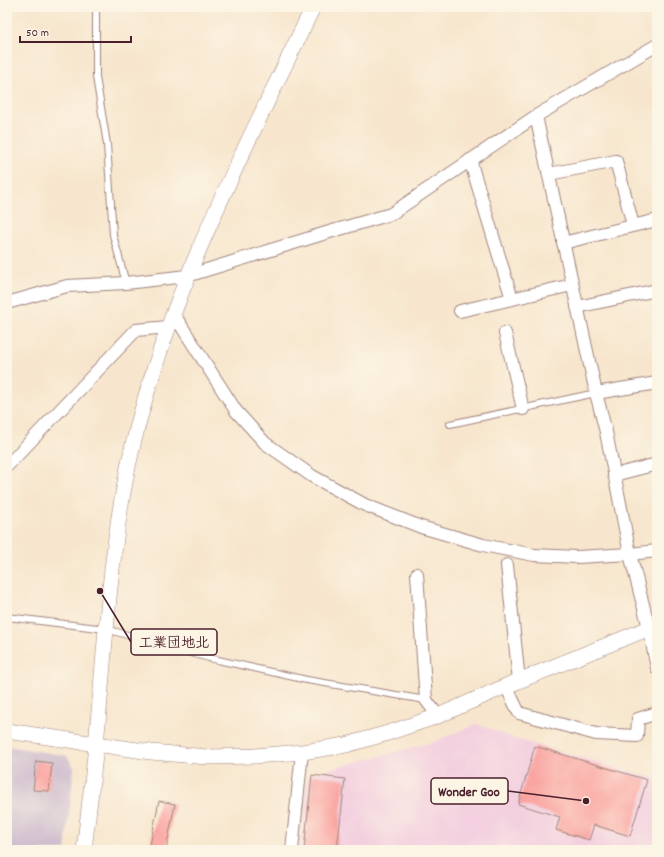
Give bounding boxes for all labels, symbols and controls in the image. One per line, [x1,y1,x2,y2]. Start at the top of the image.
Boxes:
scale bar [20,18,131,44]
text: 50 m [26,25,49,42]
callout: 工業団地北 [131,629,217,655]
text: 工業団地北 [139,634,209,654]
callout: Wonder Goo [431,778,508,804]
text: Wonder Goo [438,783,500,803]

